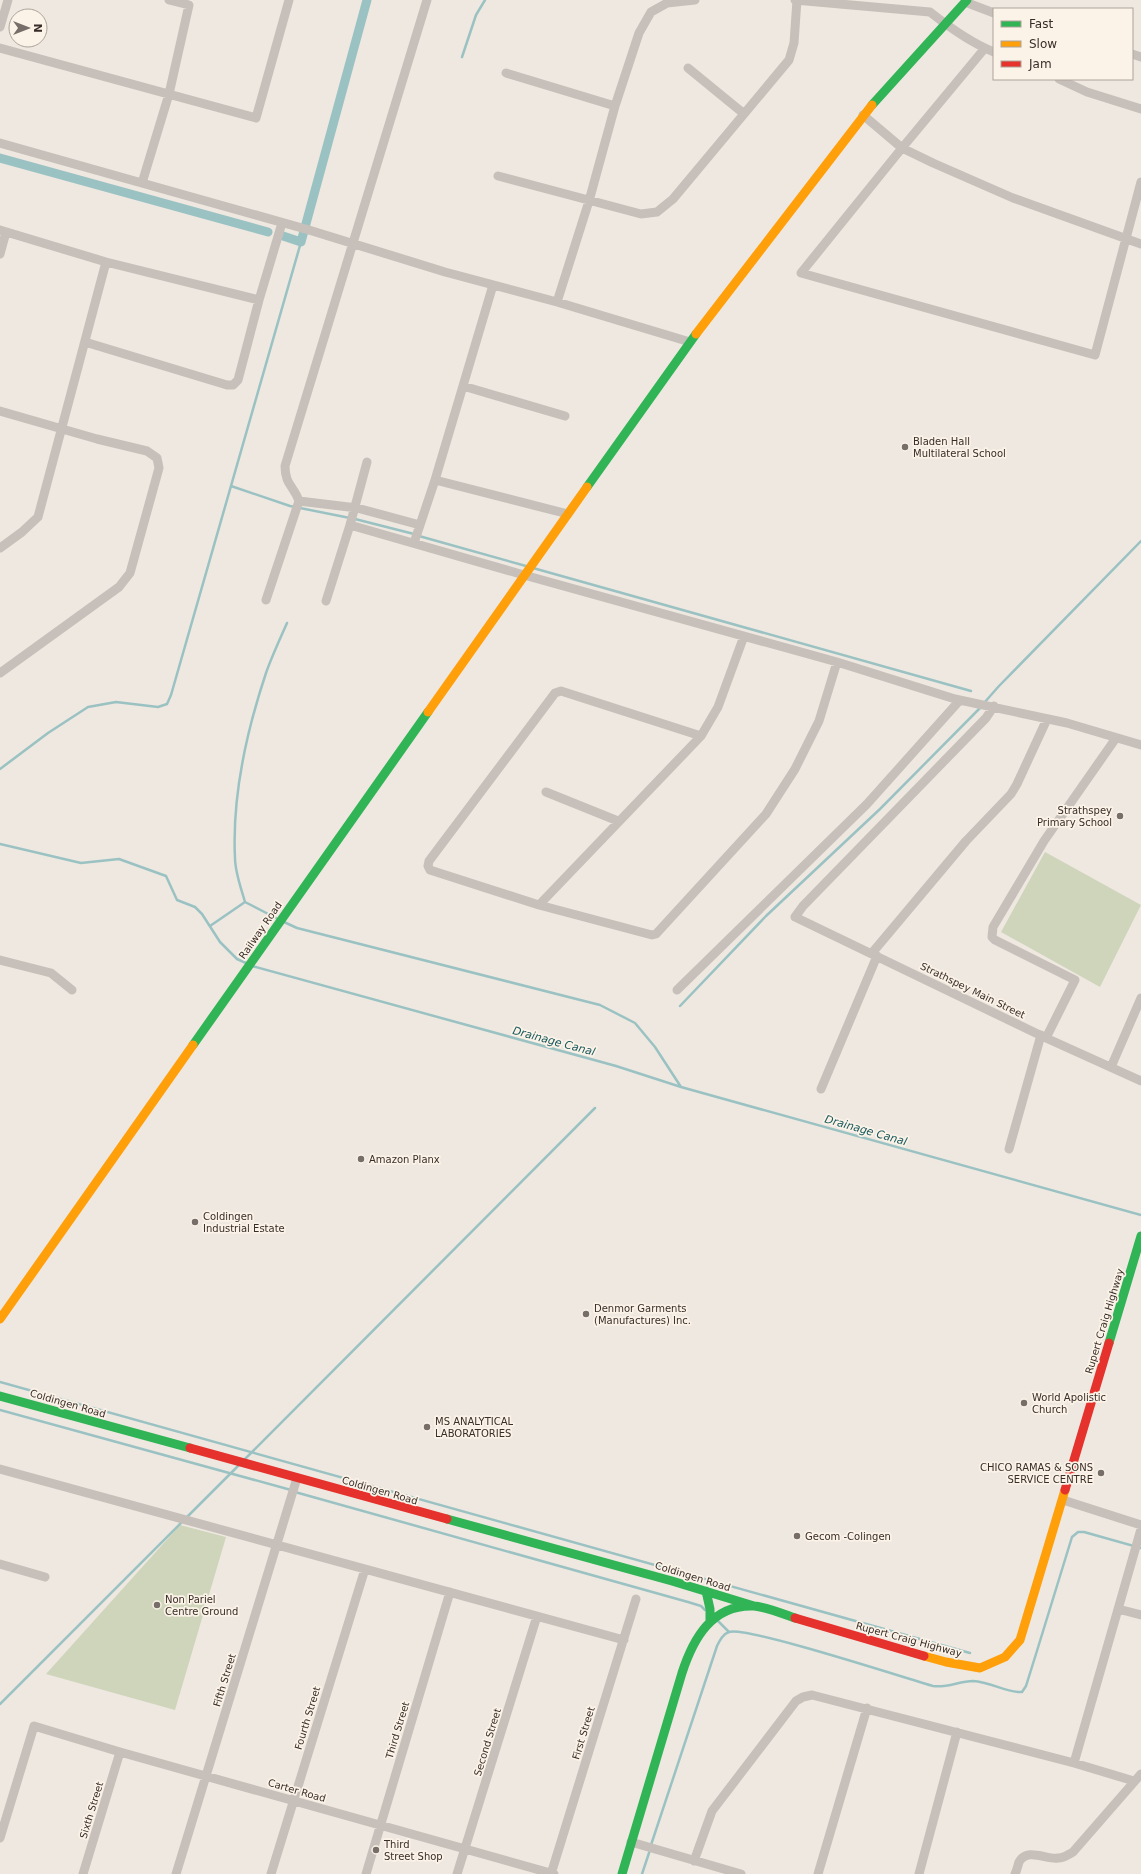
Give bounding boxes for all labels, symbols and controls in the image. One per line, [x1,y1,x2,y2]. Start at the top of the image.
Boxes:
north arrow [8,8,48,48]
legend [993,8,1133,80]
text: Fast [1029,17,1053,31]
text: N [31,23,44,33]
text: Slow [1029,37,1057,51]
text: Jam [1028,57,1052,71]
place label: Bladen Hall Multilateral School [913,436,1006,459]
marker: Bladen Hall Multilateral School [900,442,910,452]
place label: Strathspey Primary School [1037,805,1112,828]
marker: Strathspey Primary School [1115,811,1125,821]
street label: Railway Road [237,900,284,961]
street label: Strathspey Main Street [919,960,1027,1021]
water label: Drainage Canal [511,1024,597,1059]
water label: Drainage Canal [823,1113,908,1148]
marker: Amazon Planx [356,1154,366,1164]
place label: Amazon Planx [369,1154,440,1165]
place label: Coldingen Industrial Estate [203,1211,285,1234]
marker: Coldingen Industrial Estate [190,1217,200,1227]
street label: Rupert Craig Highway [1083,1267,1126,1375]
place label: Denmor Garments (Manufactures) Inc. [594,1303,691,1326]
marker: Denmor Garments (Manufactures) Inc. [581,1309,591,1319]
street label: Coldingen Road [29,1387,107,1420]
place label: World Apolistic Church [1032,1392,1106,1415]
marker: World Apolistic Church [1019,1398,1029,1408]
place label: MS ANALYTICAL LABORATORIES [435,1416,514,1439]
marker: MS ANALYTICAL LABORATORIES [422,1422,432,1432]
place label: CHICO RAMAS & SONS SERVICE CENTRE [980,1462,1093,1485]
marker: CHICO RAMAS & SONS SERVICE CENTRE [1096,1468,1106,1478]
street label: Coldingen Road [341,1474,419,1507]
marker: Gecom -Colingen [792,1531,802,1541]
place label: Gecom -Colingen [805,1531,891,1542]
street label: Coldingen Road [654,1560,732,1593]
place label: Non Pariel Centre Ground [165,1594,238,1617]
marker: Non Pariel Centre Ground [152,1600,162,1610]
street label: Rupert Craig Highway [855,1620,963,1659]
street label: Fifth Street [211,1652,238,1708]
street label: Fourth Street [293,1685,322,1751]
street label: Third Street [383,1700,411,1761]
street label: First Street [570,1705,597,1761]
street label: Second Street [472,1707,503,1777]
street label: Carter Road [267,1777,327,1804]
street label: Sixth Street [78,1780,105,1840]
place label: Third Street Shop [383,1839,443,1862]
marker: Third Street Shop [371,1845,381,1855]

